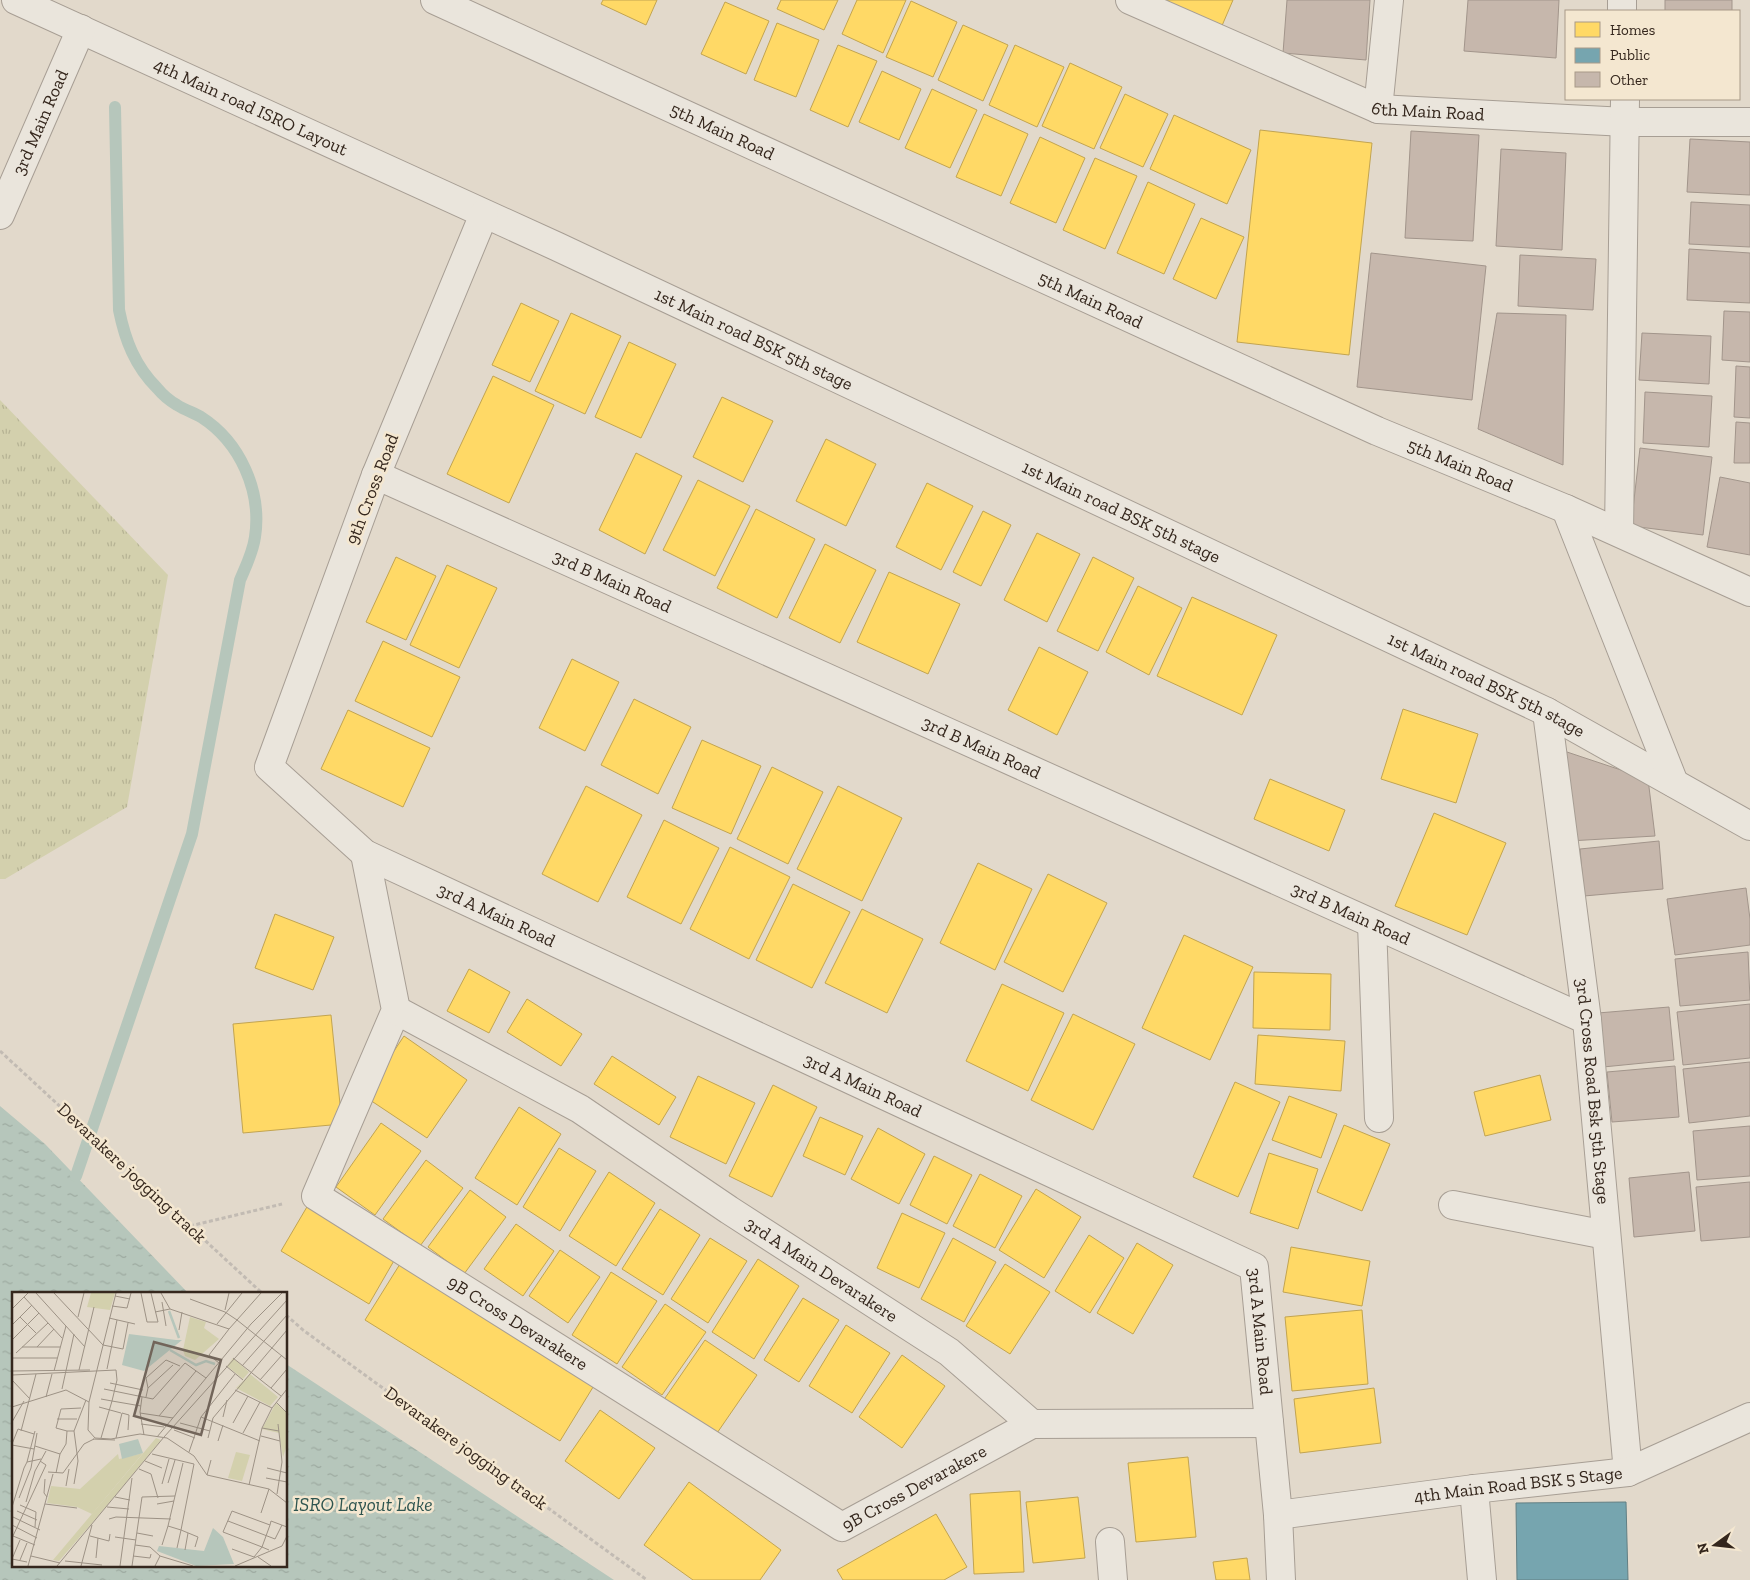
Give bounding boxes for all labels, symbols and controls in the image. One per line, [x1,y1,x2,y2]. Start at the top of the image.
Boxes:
legend [1565,10,1740,100]
text: Homes [1610,21,1655,39]
text: Public [1610,46,1650,64]
street label: 4th Main road ISRO Layout [150,53,351,161]
street label: 3rd Main Road [8,66,73,179]
text: Other [1610,71,1648,89]
street label: 6th Main Road [1368,96,1485,126]
street label: 5th Main Road [667,98,778,165]
street label: 5th Main Road [1035,267,1146,333]
street label: 1st Main road BSK 5th stage [651,283,856,395]
street label: 9th Cross Road [341,430,403,548]
street label: 5th Main Road [1404,434,1517,497]
street label: 1st Main road BSK 5th stage [1019,456,1224,568]
street label: 3rd B Main Road [549,545,675,618]
street label: 1st Main road BSK 5th stage [1384,628,1589,742]
street label: 3rd B Main Road [919,711,1044,784]
street label: 3rd B Main Road [1288,877,1414,950]
street label: 3rd A Main Road [434,878,559,952]
street label: 3rd Cross Road Bsk 5th Stage [1571,977,1615,1205]
street label: 3rd A Main Road [800,1048,925,1122]
street label: Devarakere jogging track [53,1098,212,1248]
street label: 3rd A Main Devarakere [741,1212,902,1327]
street label: 3rd A Main Road [1243,1267,1277,1396]
street label: 9B Cross Devarakere [444,1271,592,1375]
inset map [12,1292,288,1568]
street label: Devarakere jogging track [380,1382,552,1515]
street label: 9B Cross Devarakere [838,1440,990,1536]
street label: 4th Main Road BSK 5 Stage [1413,1462,1623,1508]
water label: ISRO Layout Lake [293,1493,433,1516]
north arrow [1690,1520,1740,1570]
text: N [1693,1541,1713,1556]

